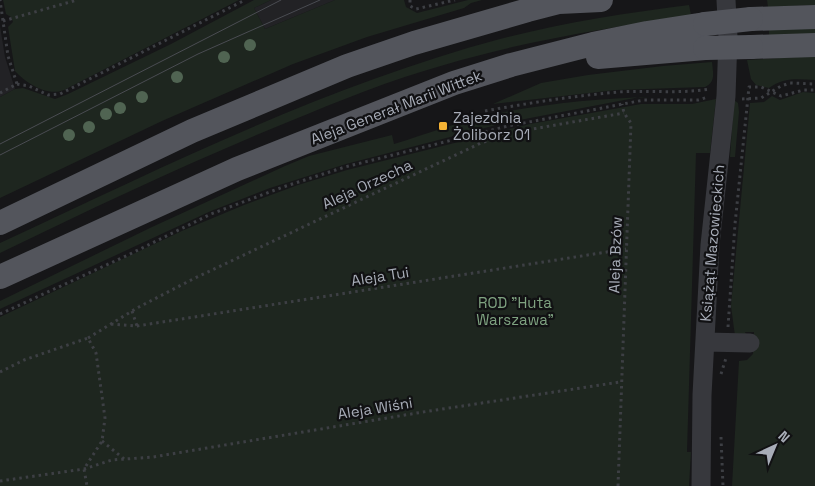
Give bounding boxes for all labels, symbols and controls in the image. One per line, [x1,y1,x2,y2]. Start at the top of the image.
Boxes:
street label: Aleja Generał Marii Wittek [308,65,484,149]
place label: Zajezdnia Żoliborz 01 [453,108,530,144]
marker: Zajezdnia Żoliborz 01 [437,120,449,132]
street label: Aleja Orzecha [319,155,415,213]
street label: Książąt Mazowieckich [696,164,728,322]
street label: Aleja Bzów [604,216,626,294]
street label: Aleja Tui [350,262,410,290]
park label: ROD "Huta Warszawa" [476,293,554,329]
street label: Aleja Wiśni [336,393,414,423]
north arrow [750,421,800,471]
text: N [774,427,794,446]

